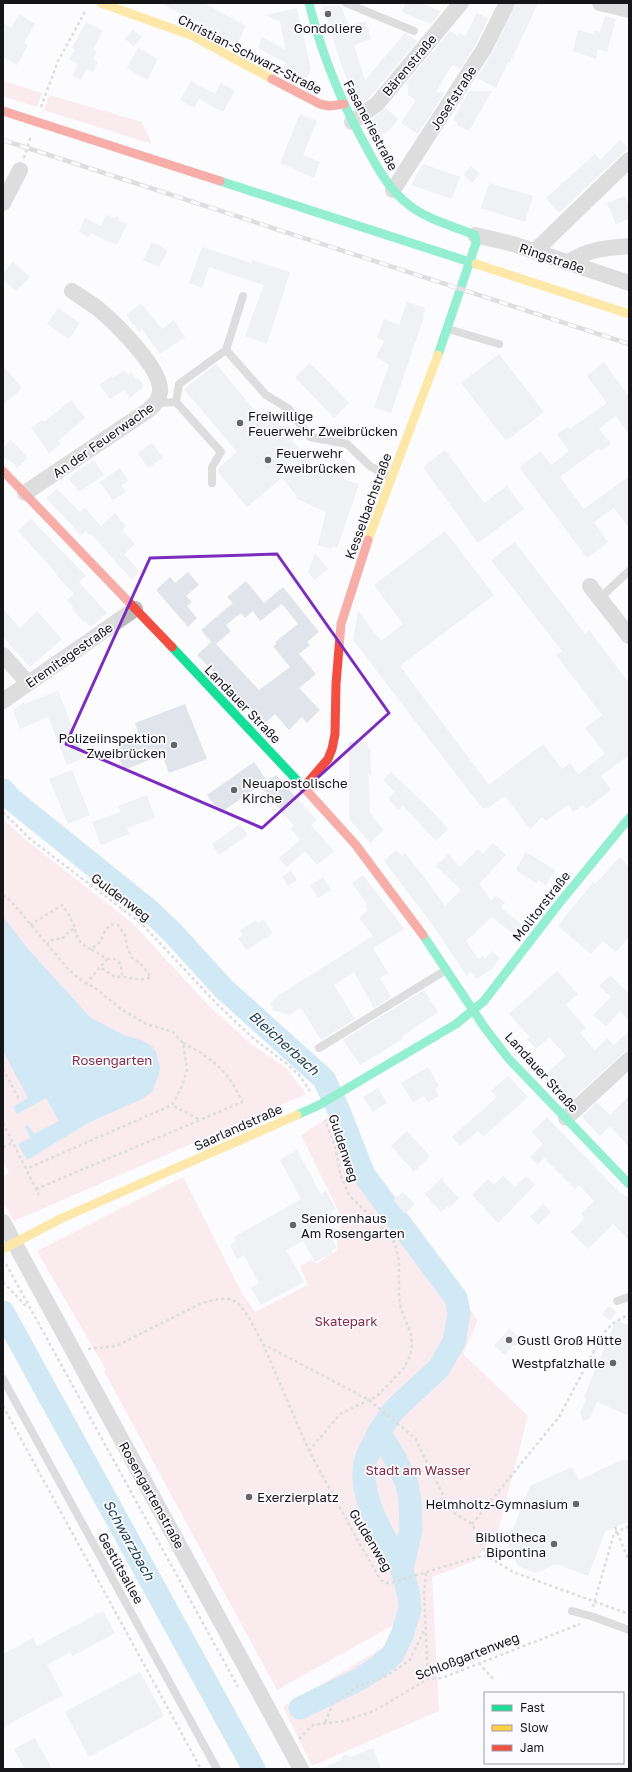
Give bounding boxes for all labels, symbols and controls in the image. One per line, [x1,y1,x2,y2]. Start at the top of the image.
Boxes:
marker: Gondoliere [323,9,333,19]
street label: Christian-Schwarz-Straße [175,11,325,97]
place label: Gondoliere [294,20,362,36]
street label: Bärenstraße [378,31,440,99]
street label: Josefstraße [426,63,480,133]
street label: Fasaneriestraße [340,77,402,173]
street label: Ringstraße [517,239,587,277]
street label: An der Feuerwache [49,399,157,481]
place label: Freiwillige Feuerwehr Zweibrücken [248,408,398,439]
marker: Freiwillige Feuerwehr Zweibrücken [235,418,245,428]
place label: Feuerwehr Zweibrücken [276,445,356,476]
street label: Kesselbachstraße [341,451,395,561]
marker: Feuerwehr Zweibrücken [263,455,273,465]
street label: Eremitagestraße [22,619,116,691]
street label: Landauer Straße [202,662,284,746]
place label: Polizeiinspektion Zweibrücken [59,730,166,761]
marker: Polizeiinspektion Zweibrücken [169,740,179,750]
place label: Neuapostolische Kirche [242,775,347,806]
marker: Neuapostolische Kirche [229,785,239,795]
street label: Molitorstraße [509,868,573,944]
street label: Guldenweg [88,869,154,925]
water label: Bleicherbach [246,1007,324,1079]
street label: Landauer Straße [502,1029,582,1115]
park label: Rosengarten [72,1052,152,1068]
street label: Saarlandstraße [191,1100,285,1154]
street label: Guldenweg [326,1112,362,1184]
place label: Seniorenhaus Am Rosengarten [301,1210,405,1241]
marker: Seniorenhaus Am Rosengarten [288,1220,298,1230]
park label: Skatepark [314,1313,378,1329]
place label: Gustl Groß Hütte [517,1332,622,1348]
marker: Gustl Groß Hütte [504,1335,514,1345]
place label: Westpfalzhalle [512,1355,605,1371]
marker: Westpfalzhalle [608,1358,618,1368]
street label: Rosengartenstraße [116,1439,188,1551]
park label: Stadt am Wasser [366,1462,470,1478]
place label: Exerzierplatz [257,1489,339,1505]
marker: Exerzierplatz [244,1492,254,1502]
water label: Schwarzbach [100,1496,159,1584]
place label: Helmholtz-Gymnasium [425,1496,568,1512]
marker: Helmholtz-Gymnasium [571,1499,581,1509]
street label: Guldenweg [346,1506,396,1574]
street label: Gestütsallee [95,1529,147,1607]
place label: Bibliotheca Bipontina [475,1529,546,1560]
marker: Bibliotheca Bipontina [549,1539,559,1549]
street label: Schloßgartenweg [413,1629,521,1683]
legend [484,1692,624,1764]
text: Fast [520,1700,545,1715]
text: Slow [520,1720,548,1735]
text: Jam [520,1740,544,1755]

